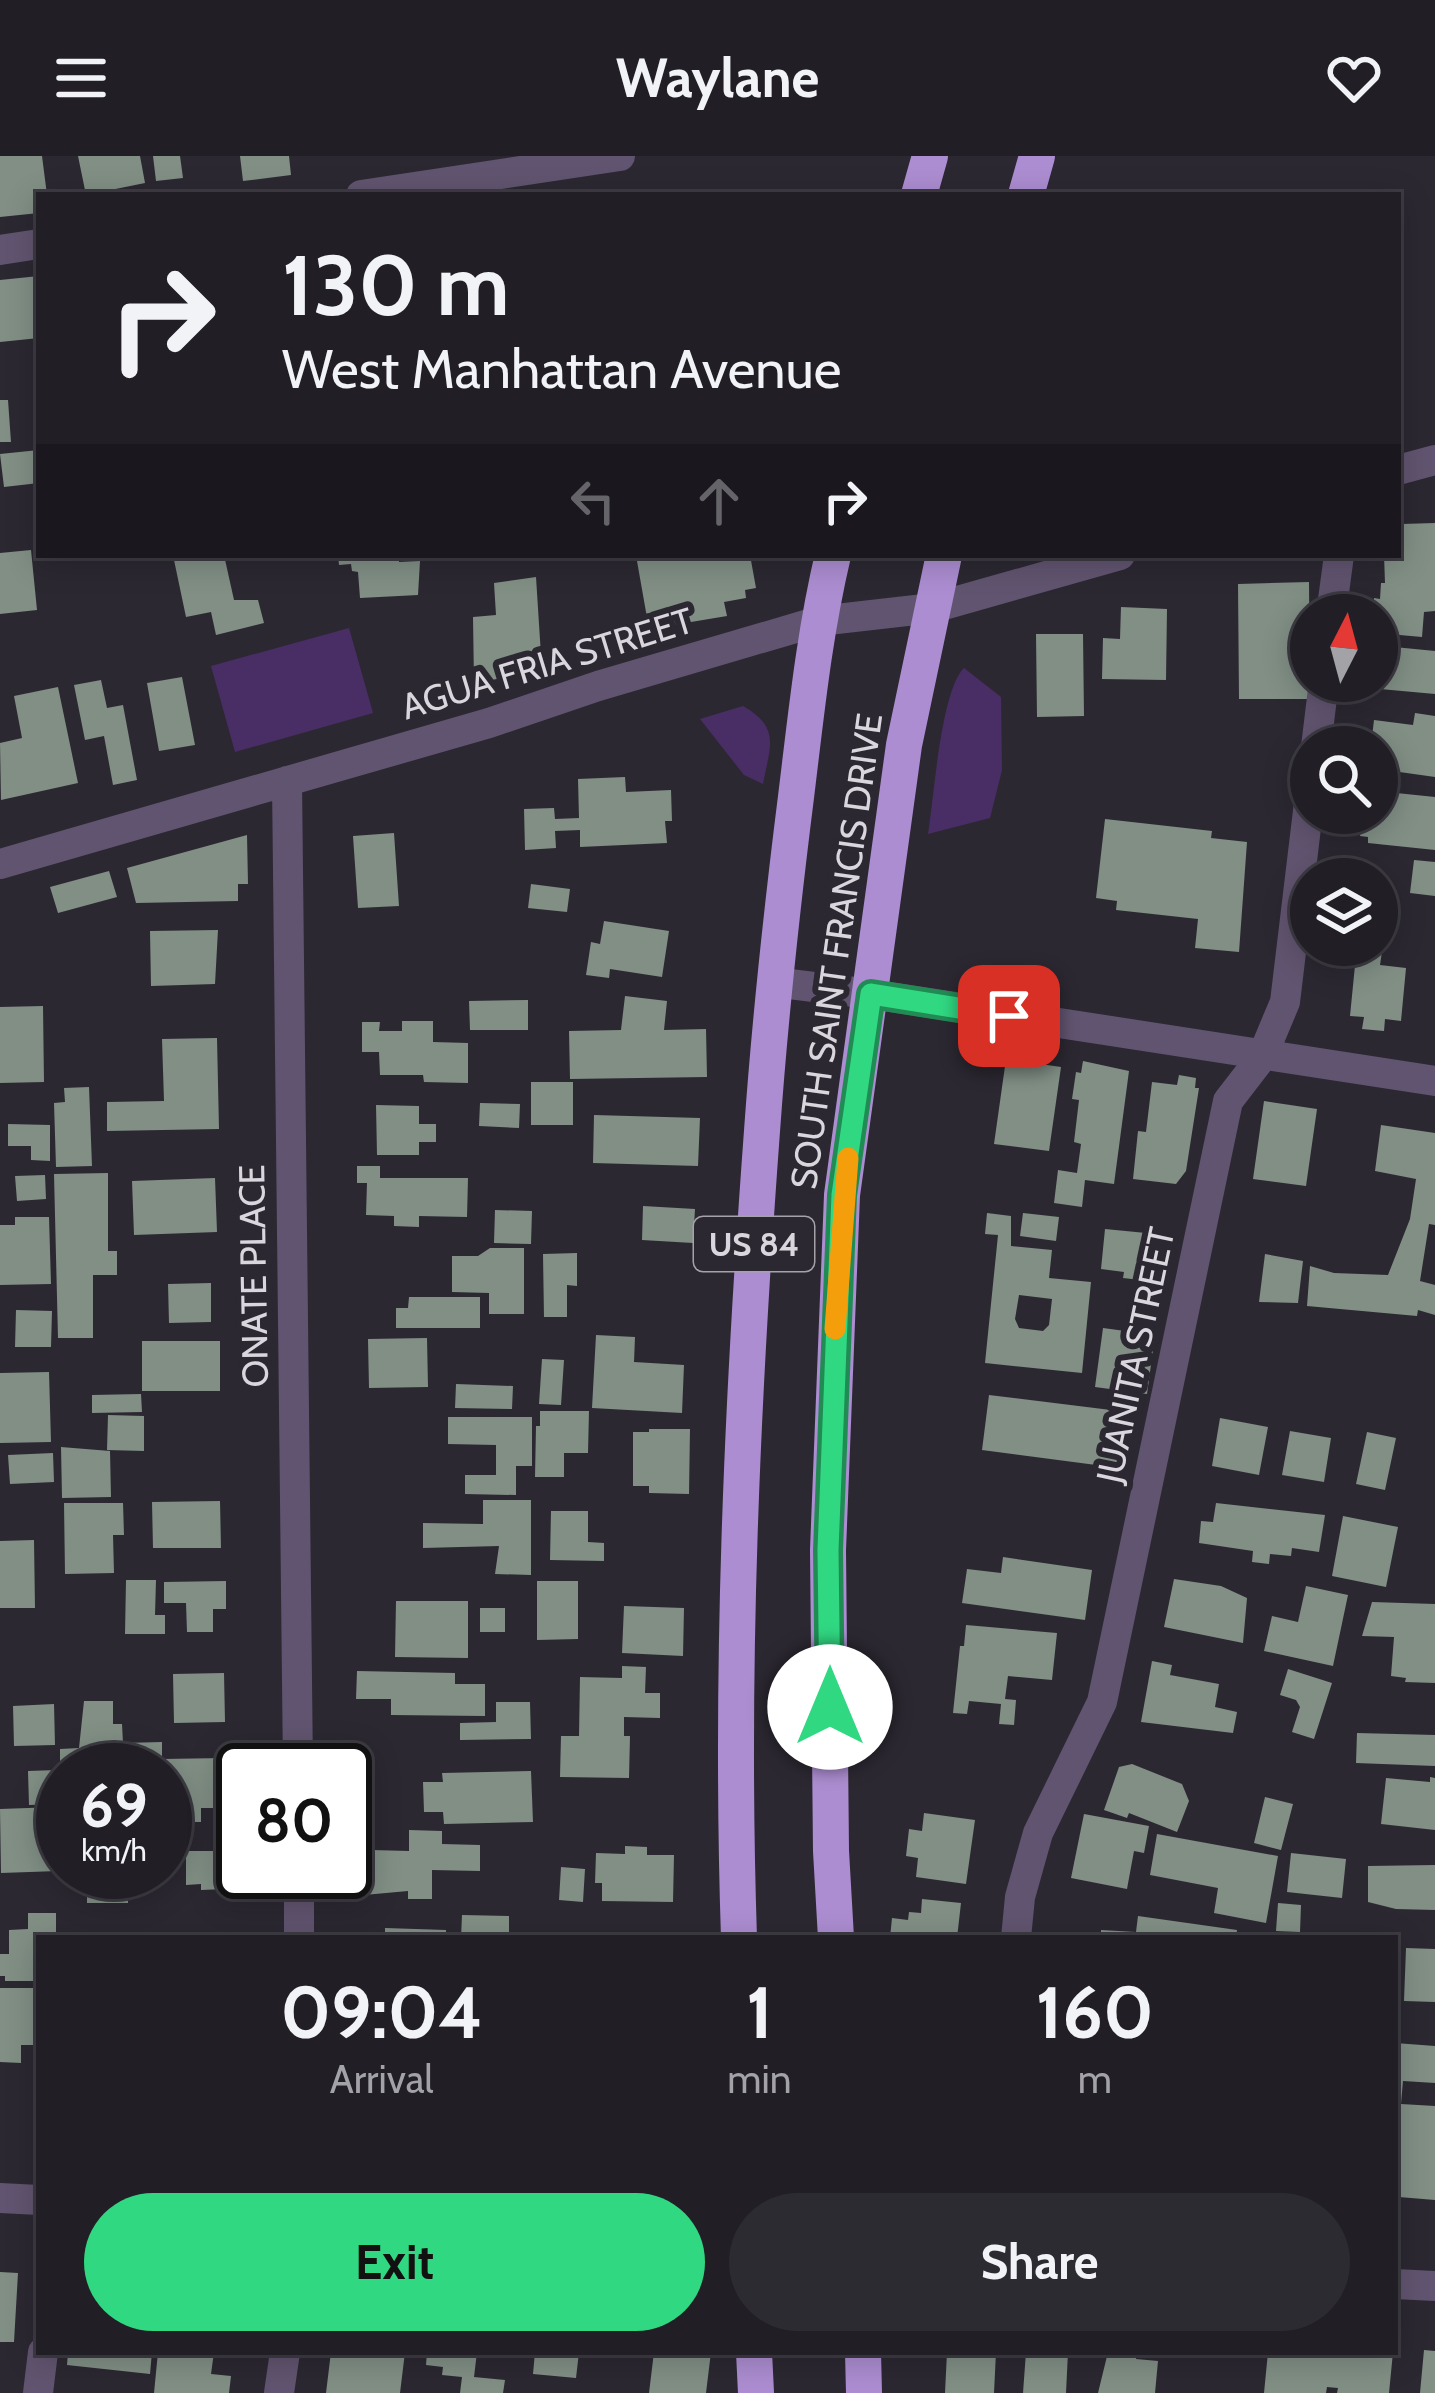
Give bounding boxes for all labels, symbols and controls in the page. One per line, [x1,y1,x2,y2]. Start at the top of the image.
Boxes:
icon: menu [48,45,114,111]
text: Waylane [616,45,819,111]
icon: heart [1321,45,1387,111]
text: 130 m [282,234,509,336]
icon: right [84,240,240,396]
text: West Manhattan Avenue [282,336,842,402]
icon: left [560,468,626,534]
icon: ahead [686,468,752,534]
icon: right [812,468,878,534]
north arrow [1290,594,1398,702]
map controls [1290,594,1398,966]
street label: AGUA FRIA STREET [396,598,698,728]
street label: SOUTH SAINT FRANCIS DRIVE [781,710,891,1192]
button: search [1290,726,1398,834]
button: layers [1290,858,1398,966]
pin [958,965,1060,1067]
icon: arrive [976,983,1042,1049]
street label: ONATE PLACE [229,1164,277,1388]
road number: US 84 [694,1217,814,1271]
street label: JUANITA STREET [1086,1223,1184,1488]
position arrow [767,1644,893,1770]
speed limit sign: 80 [216,1743,372,1899]
text: 69 [80,1769,148,1842]
text: km/h [81,1832,147,1869]
text: 09:04 [280,1969,483,2056]
text: 1 [746,1969,773,2056]
text: 160 [1036,1969,1154,2056]
text: Arrival [330,2055,434,2103]
text: min [727,2055,792,2103]
text: m [1078,2055,1112,2103]
button: Exit [84,2193,705,2331]
button: Share [729,2193,1350,2331]

